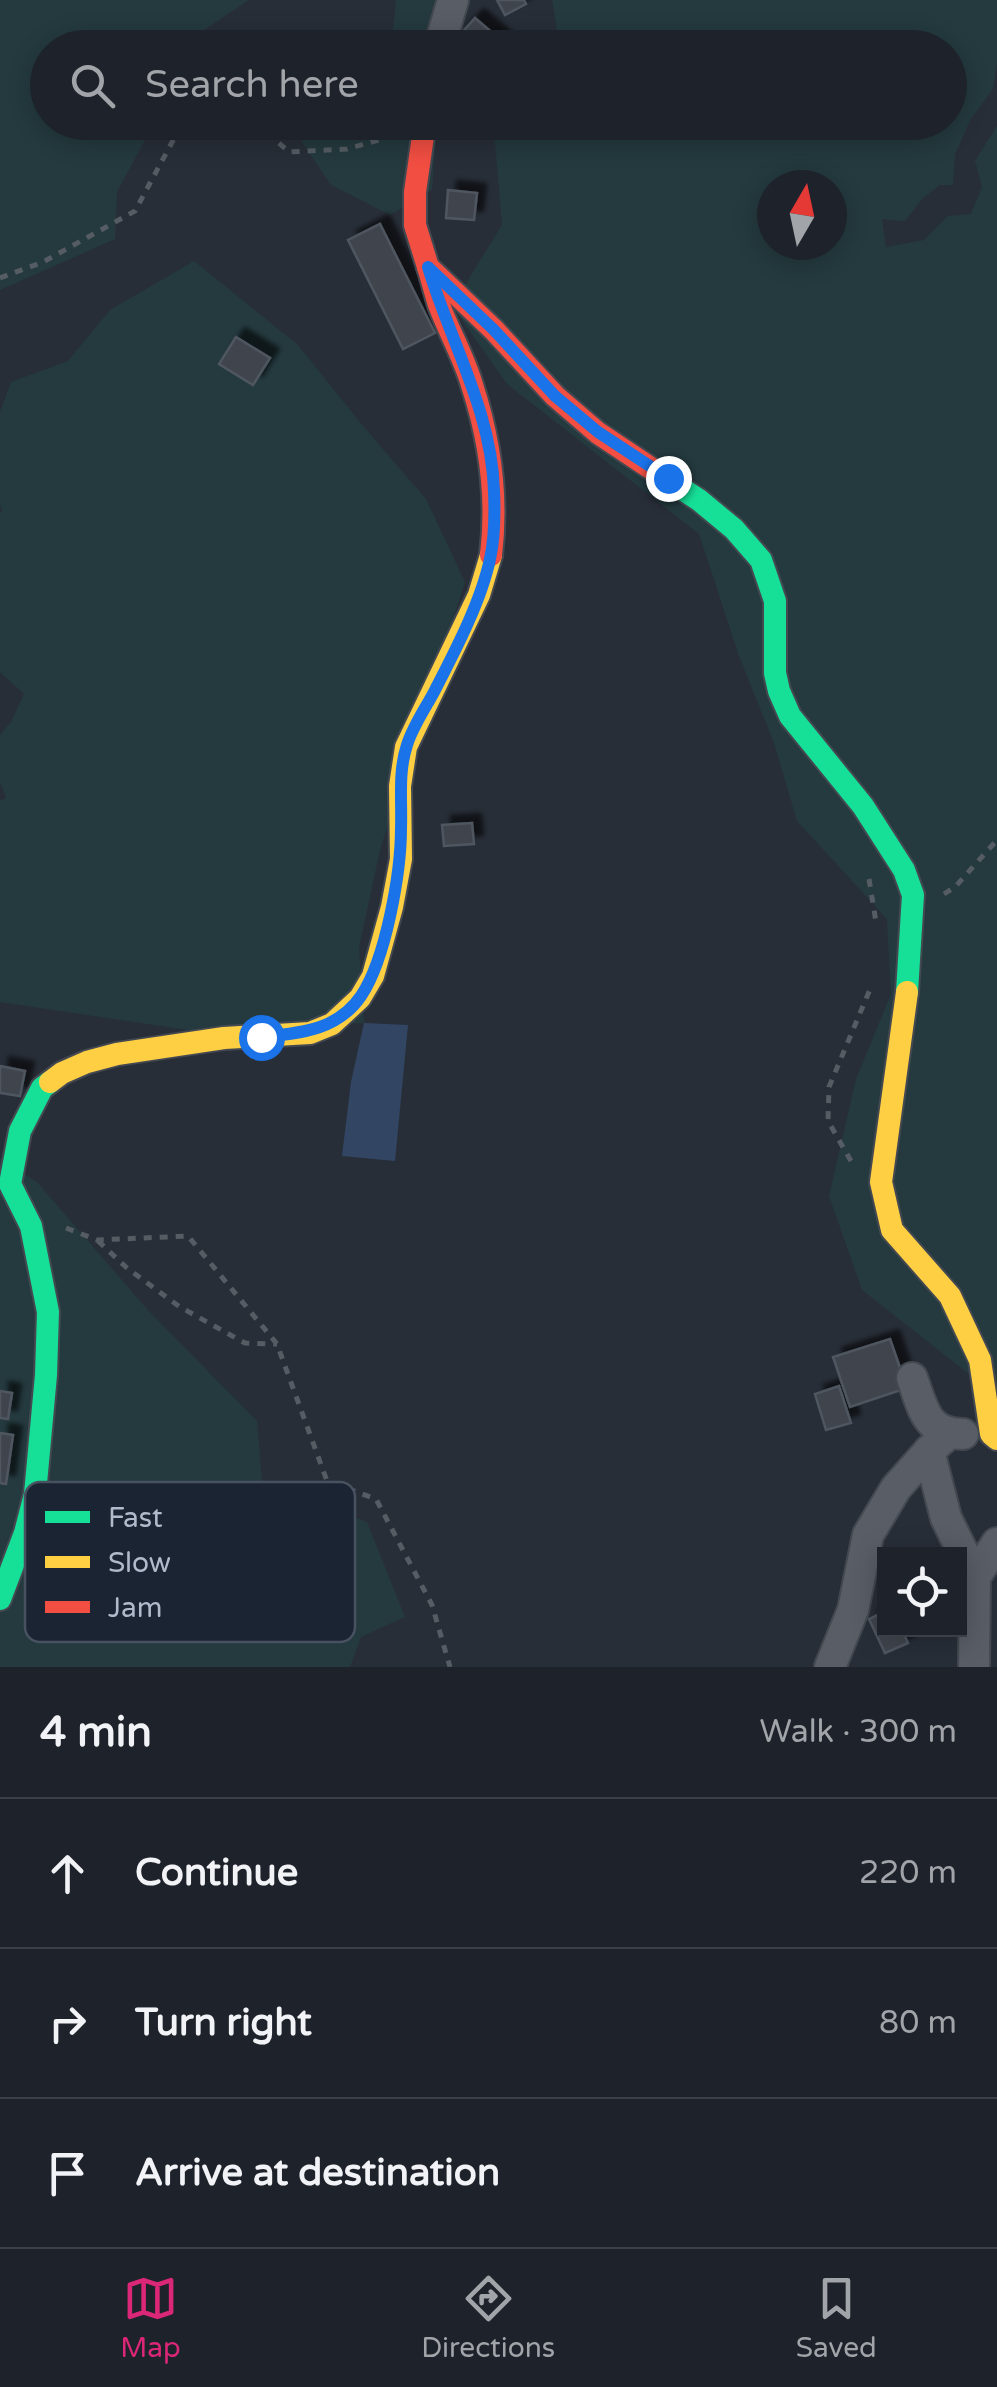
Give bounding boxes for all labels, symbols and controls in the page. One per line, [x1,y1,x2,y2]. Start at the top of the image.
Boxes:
search box [30,30,967,140]
icon: search [65,58,120,113]
text: Search here [145,62,359,108]
north arrow [757,170,847,260]
route end [646,456,692,502]
route start [239,1015,285,1061]
legend [25,1482,355,1642]
text: Fast [108,1501,163,1535]
text: Slow [108,1546,171,1580]
map controls [877,1547,967,1637]
button: locate [877,1547,967,1637]
text: Jam [108,1591,163,1625]
text: 4 min [40,1707,152,1758]
text: Walk · 300 m [760,1713,957,1751]
icon: ahead [40,1846,95,1901]
text: Continue [135,1850,298,1896]
text: 220 m [859,1854,957,1892]
icon: right [40,1996,95,2051]
text: Turn right [135,2000,312,2046]
text: 80 m [879,2004,957,2042]
icon: arrive [40,2146,95,2201]
text: Arrive at destination [135,2150,500,2196]
tab: Map [120,2271,181,2365]
tab: Directions [421,2271,555,2365]
tab: Saved [796,2271,877,2365]

